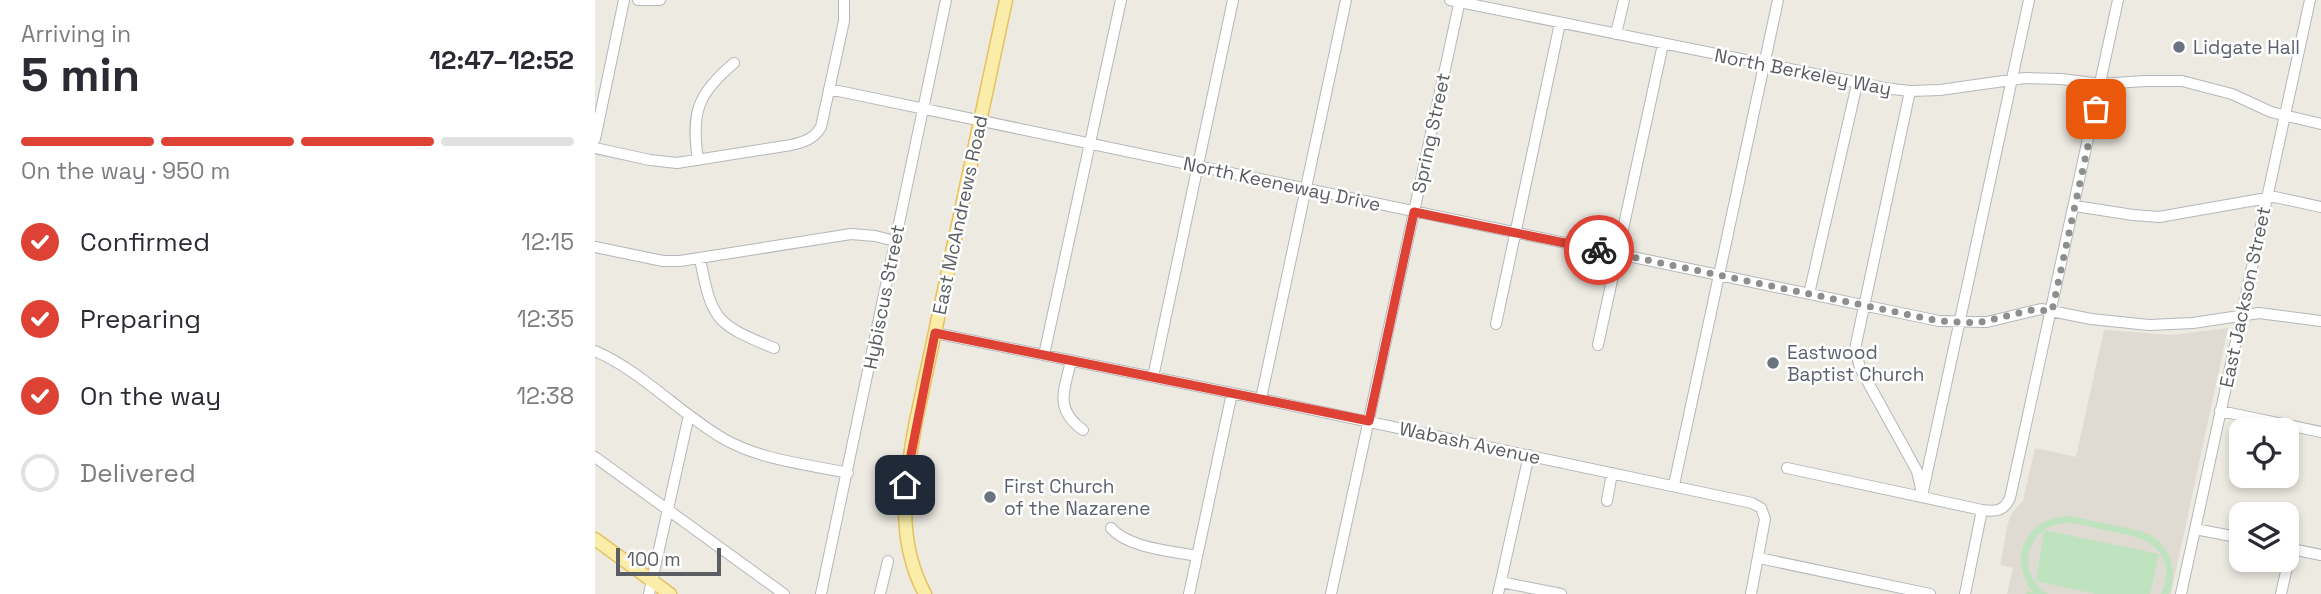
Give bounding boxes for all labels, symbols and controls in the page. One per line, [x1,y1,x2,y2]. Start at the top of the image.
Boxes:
text: Arriving in [21,19,131,49]
place label: Lidgate Hall [2193,35,2300,60]
marker: Lidgate Hall [2171,39,2187,55]
text: 12:47–12:52 [429,43,574,77]
street label: North Berkeley Way [1712,43,1894,101]
text: 5 min [21,46,140,104]
street label: Spring Street [1406,70,1456,196]
pin [2066,79,2126,139]
icon: bag [2077,90,2115,128]
street label: East McAndrews Road [927,113,993,317]
street label: North Keeneway Drive [1181,151,1383,217]
text: On the way · 950 m [21,156,230,186]
street label: East Jackson Street [2214,204,2276,390]
courier [1564,215,1634,285]
street label: Hybiscus Street [858,222,910,372]
icon: check [21,223,59,261]
text: Confirmed [80,225,210,259]
text: 12:15 [521,227,574,257]
icon: bike [1580,231,1618,269]
icon: check [21,300,59,338]
text: Preparing [80,302,201,336]
text: 12:35 [517,304,574,334]
place label: Eastwood Baptist Church [1787,340,1924,387]
marker: Eastwood Baptist Church [1765,355,1781,371]
icon: check [21,377,59,415]
text: On the way [80,379,221,413]
text: 12:38 [516,381,574,411]
street label: Wabash Avenue [1397,416,1543,470]
map controls [2229,418,2299,572]
button: locate [2229,418,2299,488]
pin [875,455,935,515]
text: Delivered [80,456,196,490]
icon: home [886,466,924,504]
place label: First Church of the Nazarene [1004,474,1150,521]
marker: First Church of the Nazarene [982,489,998,505]
button: layers [2229,502,2299,572]
scale bar [616,545,721,577]
text: 100 m [627,547,681,572]

